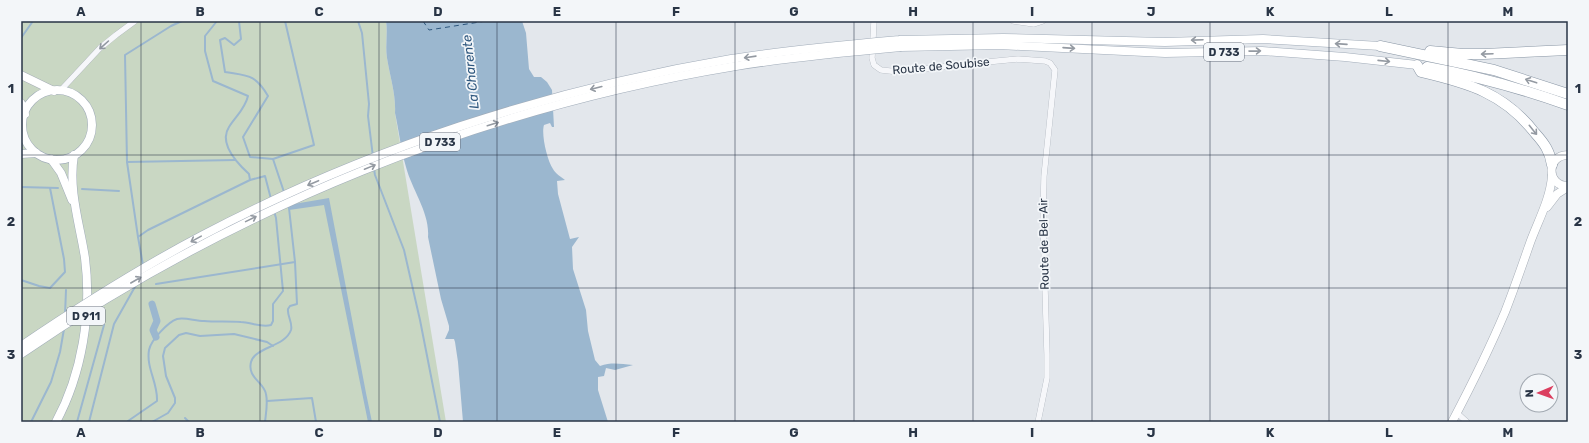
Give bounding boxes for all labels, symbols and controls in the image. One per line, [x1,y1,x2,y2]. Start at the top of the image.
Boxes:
text: A [76,4,86,19]
text: B [195,4,205,19]
text: C [314,4,324,19]
text: D [433,4,443,19]
text: E [553,4,561,19]
text: F [672,4,680,19]
text: G [789,4,799,19]
text: H [908,4,918,19]
text: I [1030,4,1034,19]
text: J [1147,4,1155,19]
text: K [1266,4,1275,19]
text: L [1385,4,1393,19]
text: M [1503,4,1513,19]
water label: La Charente [459,34,482,110]
one-way arrow [1191,37,1204,44]
one-way arrow [99,40,109,49]
one-way arrow [1335,40,1348,47]
road number: D 733 [1204,43,1244,61]
one-way arrow [1062,44,1075,51]
one-way arrow [1248,47,1261,55]
one-way arrow [1481,50,1494,57]
one-way arrow [744,53,757,60]
street label: Route de Soubise [892,55,990,77]
one-way arrow [1377,58,1390,65]
one-way arrow [1525,77,1538,84]
text: 1 [8,81,14,96]
text: 1 [1575,81,1581,96]
one-way arrow [589,85,602,92]
one-way arrow [486,120,499,127]
one-way arrow [1529,124,1537,135]
road number: D 733 [420,133,460,151]
one-way arrow [364,163,376,171]
one-way arrow [308,180,320,187]
street label: Route de Bel-Air [1036,198,1052,290]
text: 2 [7,214,15,229]
text: 2 [1574,214,1582,229]
one-way arrow [245,215,257,222]
one-way arrow [190,235,202,243]
one-way arrow [130,276,142,284]
road number: D 911 [67,307,105,325]
text: 3 [7,347,16,362]
text: 3 [1574,347,1583,362]
north arrow [1519,373,1559,413]
text: N [1523,389,1536,398]
text: A [76,425,86,440]
text: B [195,425,205,440]
text: C [314,425,324,440]
text: D [433,425,443,440]
text: E [553,425,561,440]
text: F [672,425,680,440]
text: G [789,425,799,440]
text: H [908,425,918,440]
text: I [1030,425,1034,440]
text: J [1147,425,1155,440]
text: K [1266,425,1275,440]
text: L [1385,425,1393,440]
text: M [1503,425,1513,440]

